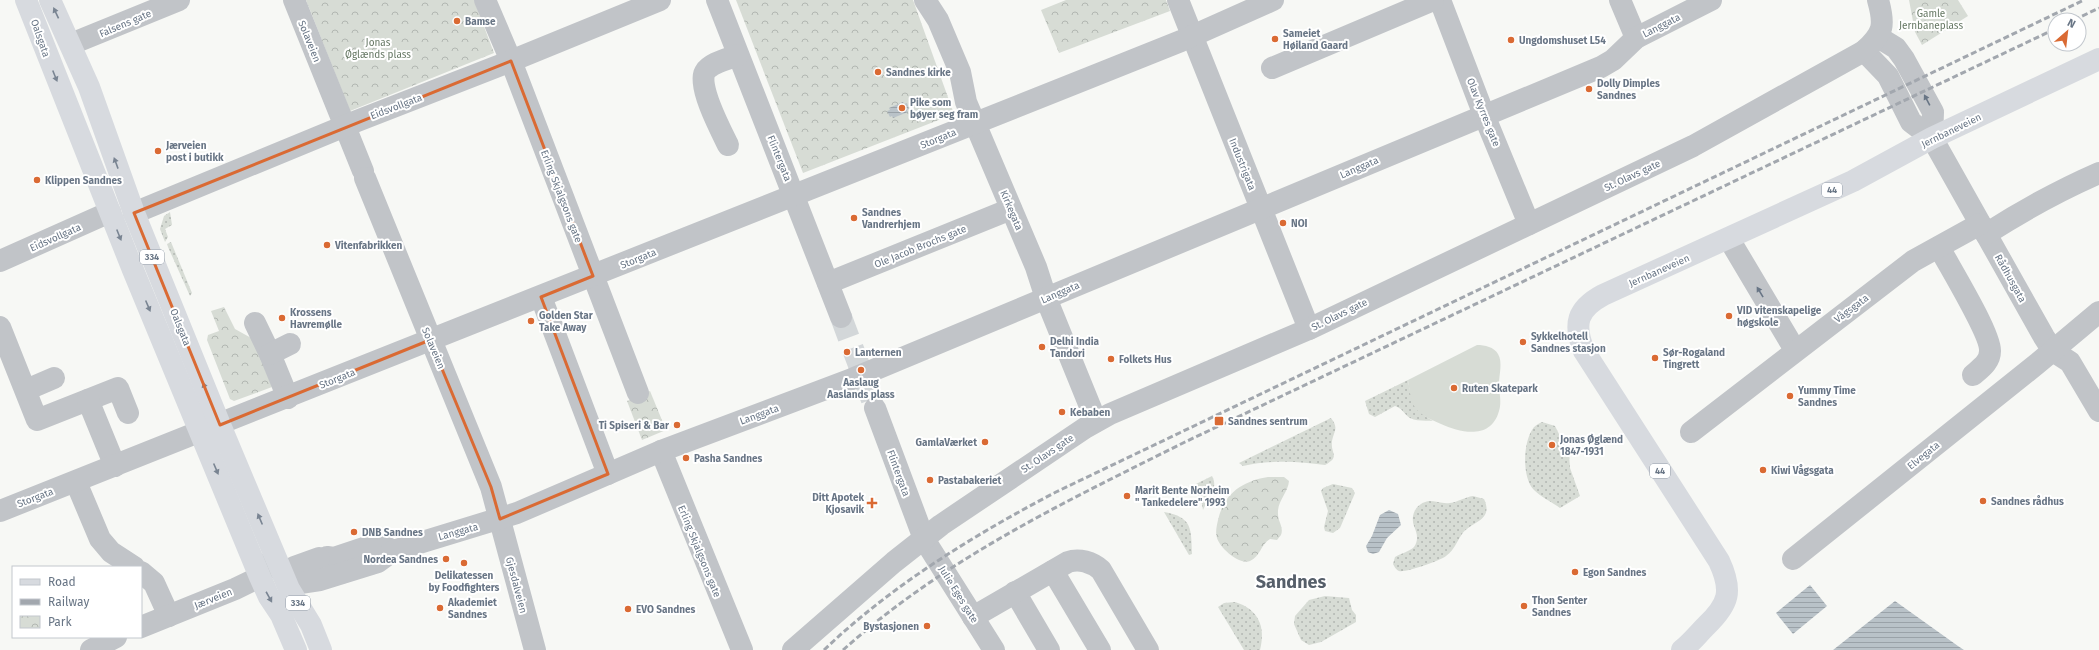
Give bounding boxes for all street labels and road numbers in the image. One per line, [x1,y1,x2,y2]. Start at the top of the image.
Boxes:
street label: Falsens gate [98,8,153,40]
street label: Langgata [1641,11,1682,41]
street label: Oalsgata [28,18,52,59]
street label: Solaveien [295,19,323,64]
street label: Olav Kyrres gate [1464,76,1502,148]
street label: Eidsvollgata [369,92,424,122]
street label: Jernbaneveien [1919,111,1983,151]
street label: Storgata [919,126,958,152]
street label: Flintergata [764,134,794,183]
street label: Industrigata [1226,137,1258,192]
street label: Erling Skjalgsons gate [538,148,584,244]
street label: Langgata [1338,154,1381,181]
street label: St. Olavs gate [1602,158,1663,194]
road number: 44 [1822,183,1842,197]
street label: Kirkegata [997,188,1025,232]
street label: Eidsvollgata [28,221,83,255]
street label: Ole Jacob Brochs gate [873,223,968,271]
street label: Storgata [619,246,658,272]
road number: 334 [140,250,164,264]
street label: Jernbaneveien [1627,252,1692,290]
street label: Rådhusgata [1992,252,2029,305]
street label: Langgata [1039,279,1082,306]
street label: Vågsgata [1832,291,1871,326]
street label: St. Olavs gate [1309,296,1369,334]
street label: Oalsgata [167,307,193,348]
street label: Solaveien [419,326,447,371]
street label: Storgata [318,366,357,392]
street label: Langgata [738,402,781,428]
street label: St. Olavs gate [1019,432,1076,476]
street label: Elvegata [1905,439,1942,472]
street label: Flintergata [884,449,912,498]
road number: 44 [1650,464,1670,478]
street label: Storgata [16,486,55,510]
street label: Erling Skjalgsons gate [675,504,723,599]
street label: Langgata [437,521,480,543]
street label: Gjesdalveien [503,556,529,615]
street label: Julie Eges gate [936,564,980,625]
street label: Jærveien [193,586,234,612]
road number: 334 [286,596,310,610]

